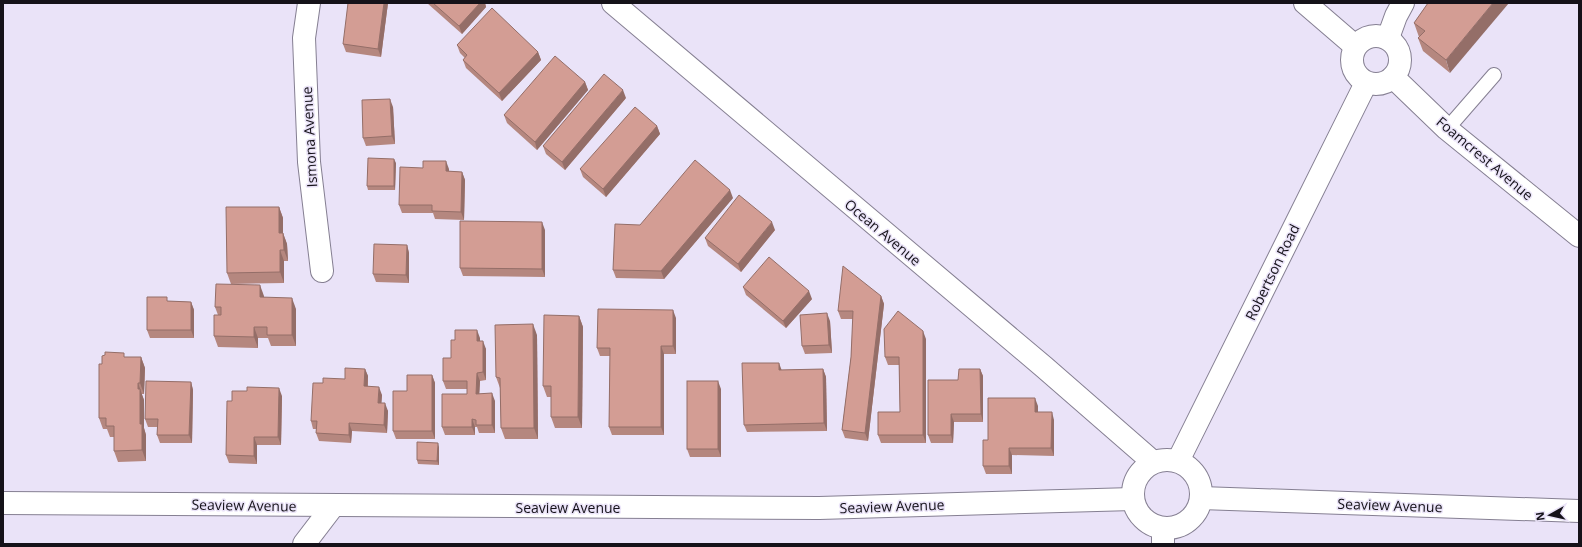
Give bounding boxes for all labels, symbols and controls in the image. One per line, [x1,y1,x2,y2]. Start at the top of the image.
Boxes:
street label: Ismona Avenue [297,86,321,188]
street label: Foamcrest Avenue [1433,112,1537,204]
street label: Ocean Avenue [841,194,925,270]
street label: Robertson Road [1240,221,1304,323]
street label: Seaview Avenue [1337,494,1443,516]
street label: Seaview Avenue [191,495,297,515]
street label: Seaview Avenue [839,495,945,517]
north arrow [1530,495,1570,535]
street label: Seaview Avenue [516,498,621,517]
text: N [1532,511,1548,522]

